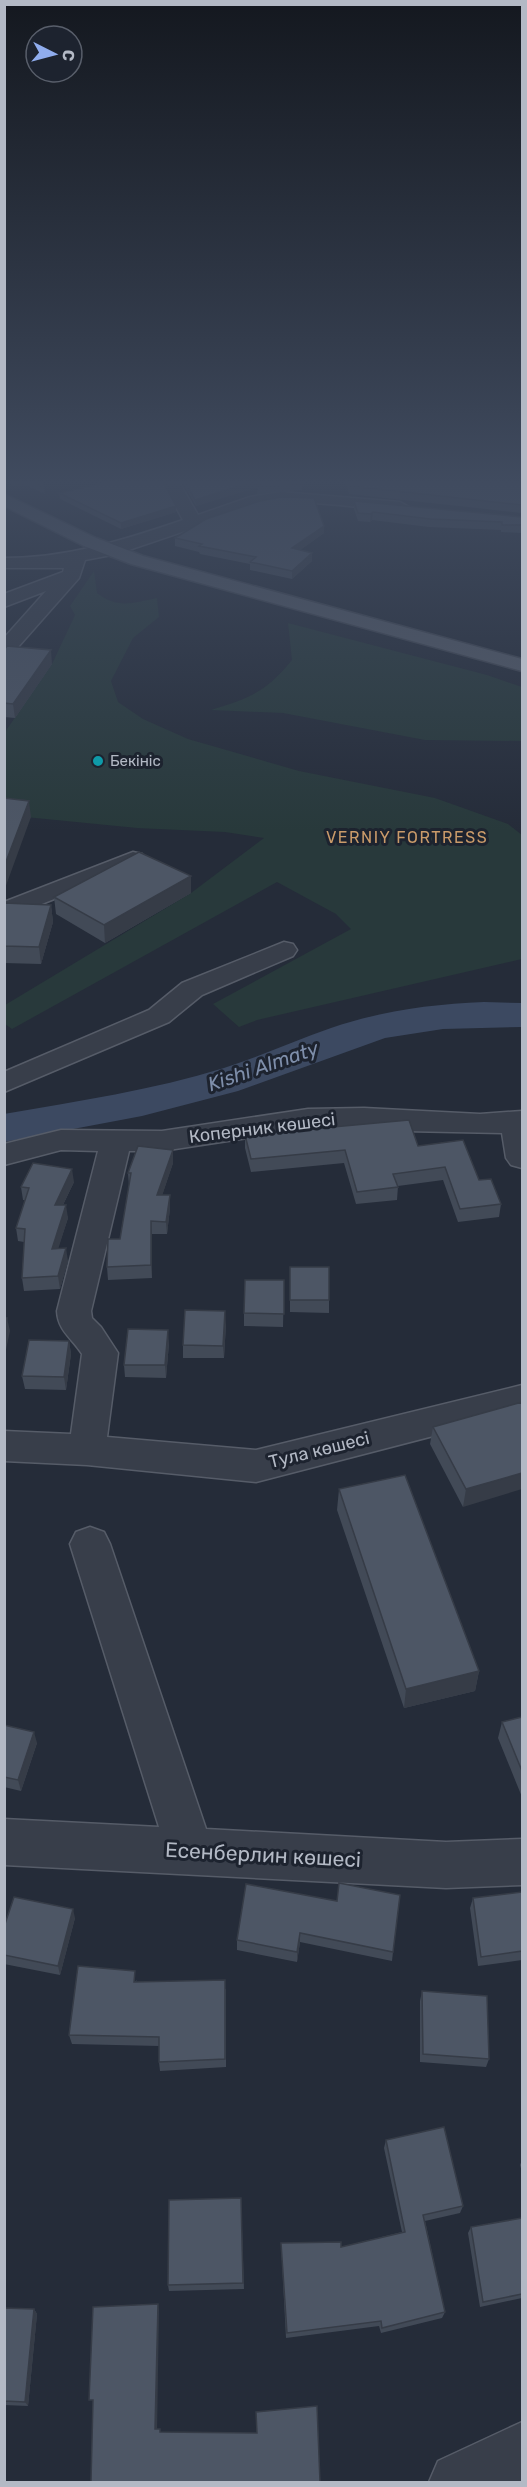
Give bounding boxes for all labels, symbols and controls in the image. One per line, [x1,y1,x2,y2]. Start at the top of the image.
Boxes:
north arrow [24,24,84,84]
text: С [58,49,78,62]
place label: Бекініс [110,752,161,770]
marker: Бекініс [91,754,105,768]
district label: VERNIY FORTRESS [326,828,488,847]
water label: Kіshі Almaty [204,1036,322,1096]
street label: Коперник көшесі [188,1108,336,1148]
street label: Тула көшесі [266,1427,372,1473]
street label: Есенберлин көшесі [164,1837,362,1872]

